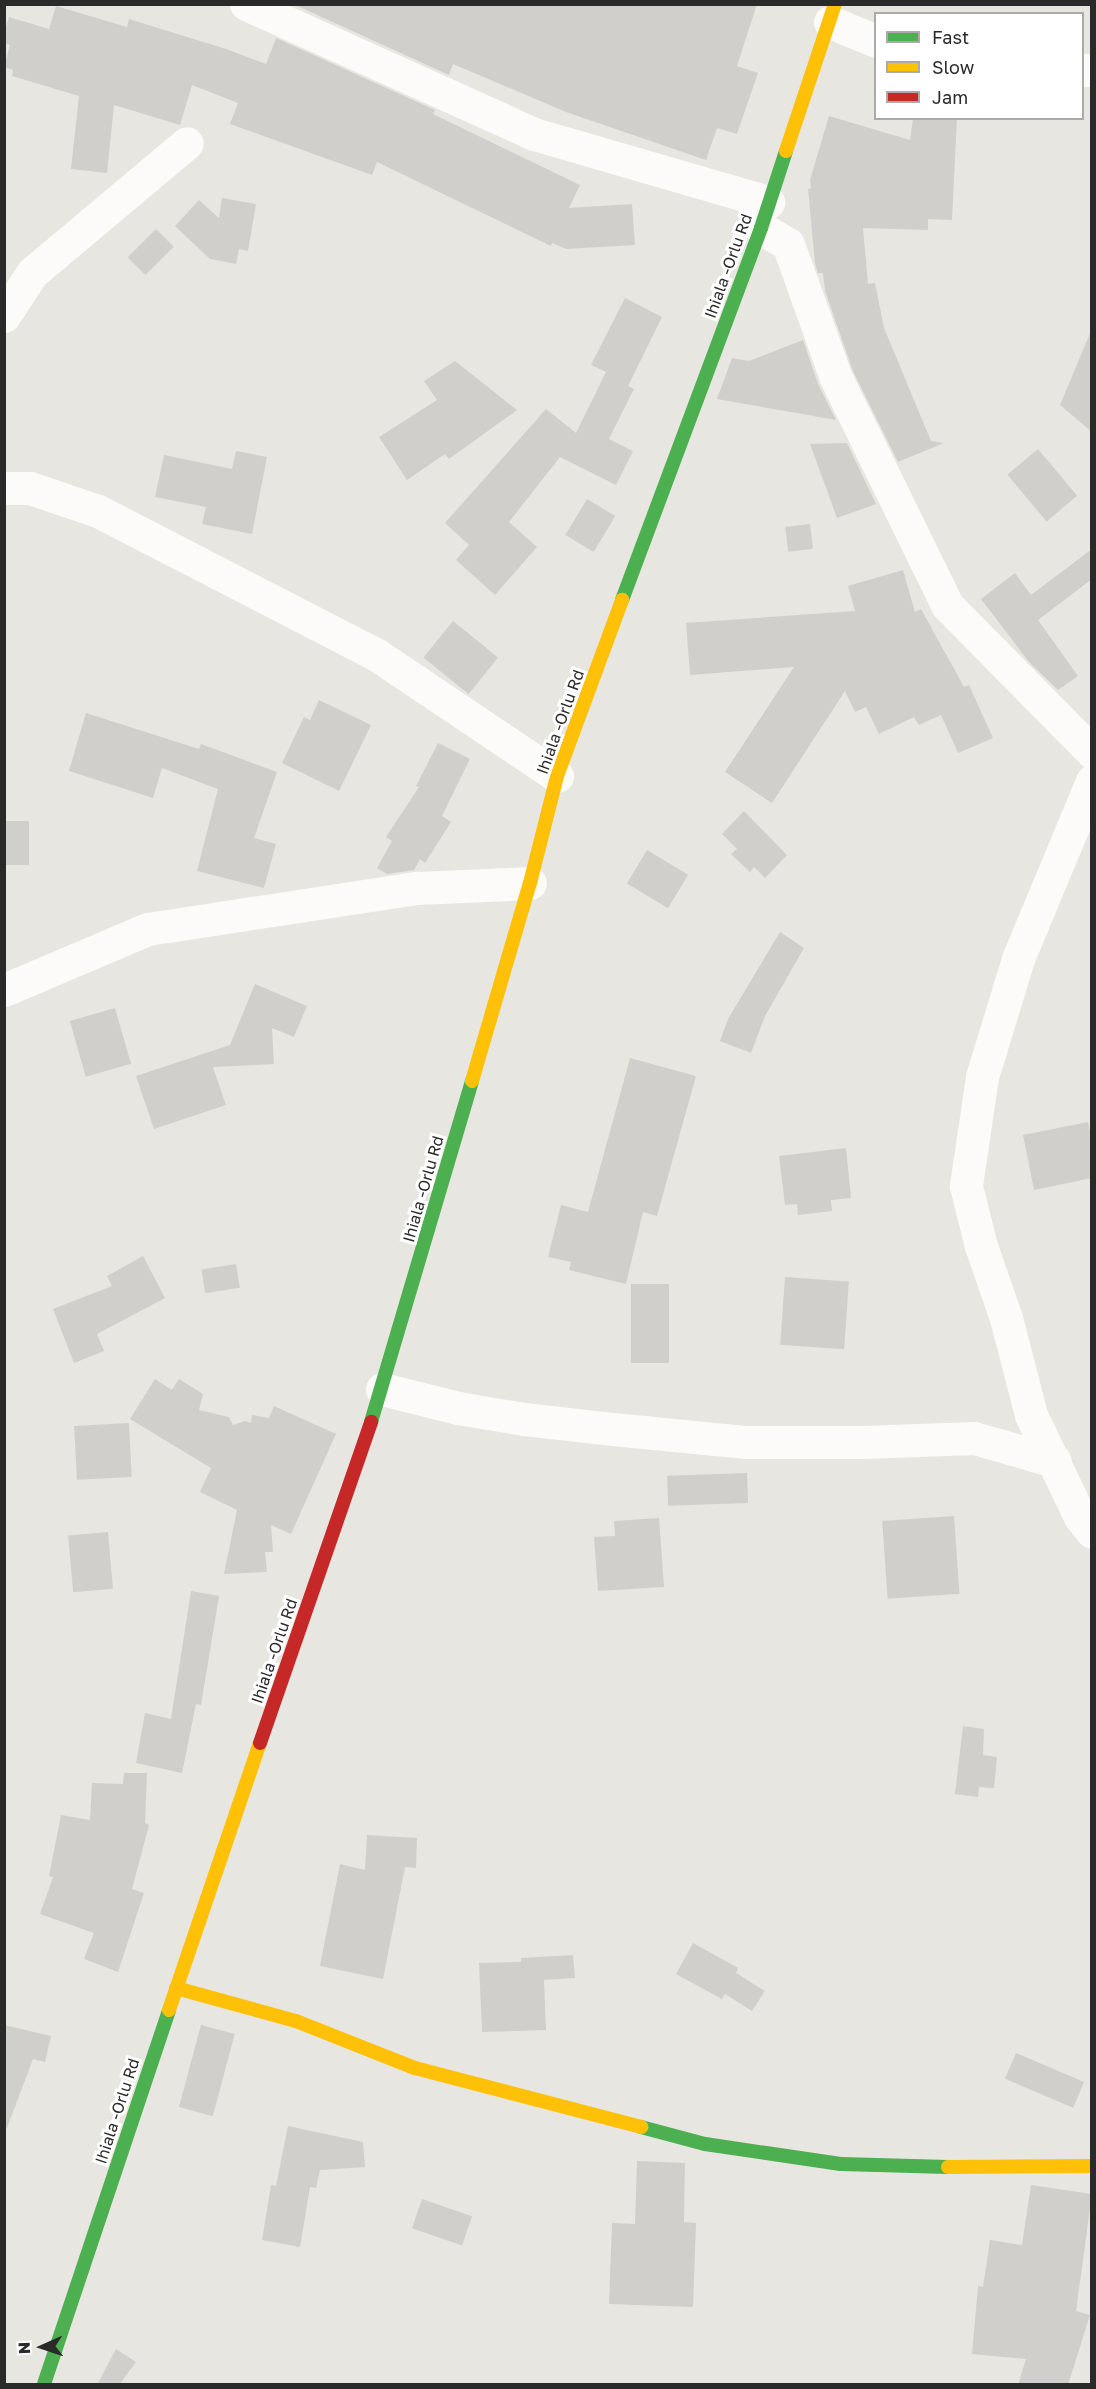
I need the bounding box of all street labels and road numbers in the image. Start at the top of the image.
street label: Ihiala -Orlu Rd [700,211,756,321]
street label: Ihiala -Orlu Rd [532,667,588,777]
street label: Ihiala -Orlu Rd [399,1134,447,1244]
street label: Ihiala -Orlu Rd [247,1596,301,1706]
street label: Ihiala -Orlu Rd [91,2056,143,2166]

